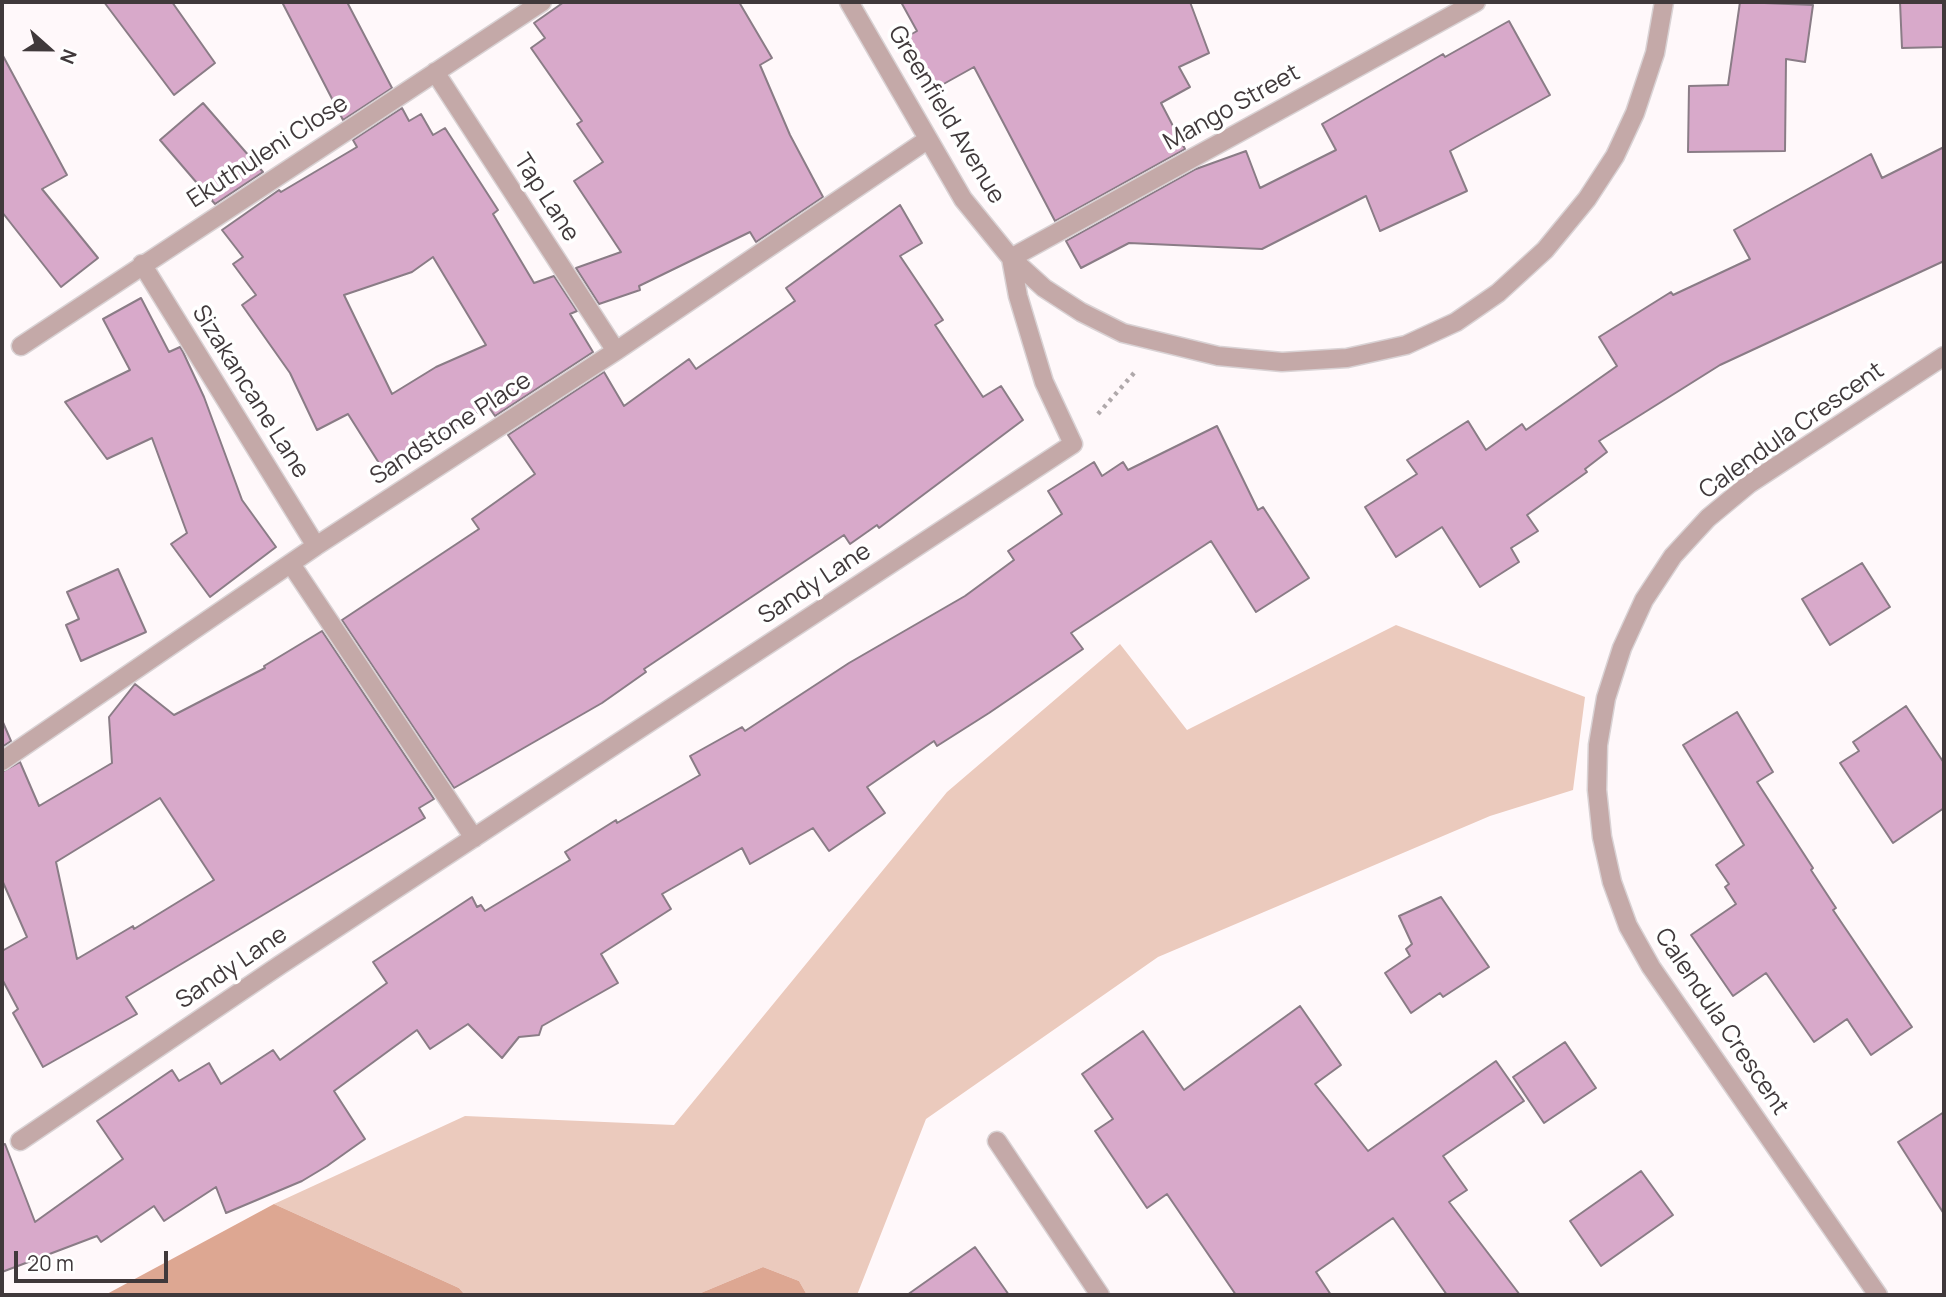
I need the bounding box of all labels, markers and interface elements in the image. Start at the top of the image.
north arrow [14,14,84,84]
street label: Greenfield Avenue [881,21,1011,209]
text: N [54,45,83,68]
street label: Mango Street [1159,59,1305,157]
street label: Ekuthuleni Close [182,89,354,215]
street label: Tap Lane [507,149,585,247]
street label: Sizakancane Lane [185,300,315,484]
street label: Calendula Crescent [1694,356,1890,506]
street label: Sandstone Place [365,366,537,492]
street label: Sandy Lane [754,537,876,631]
street label: Sandy Lane [171,920,293,1016]
street label: Calendula Crescent [1648,923,1794,1121]
scale bar [18,1238,172,1282]
text: 20 m [27,1249,74,1277]

